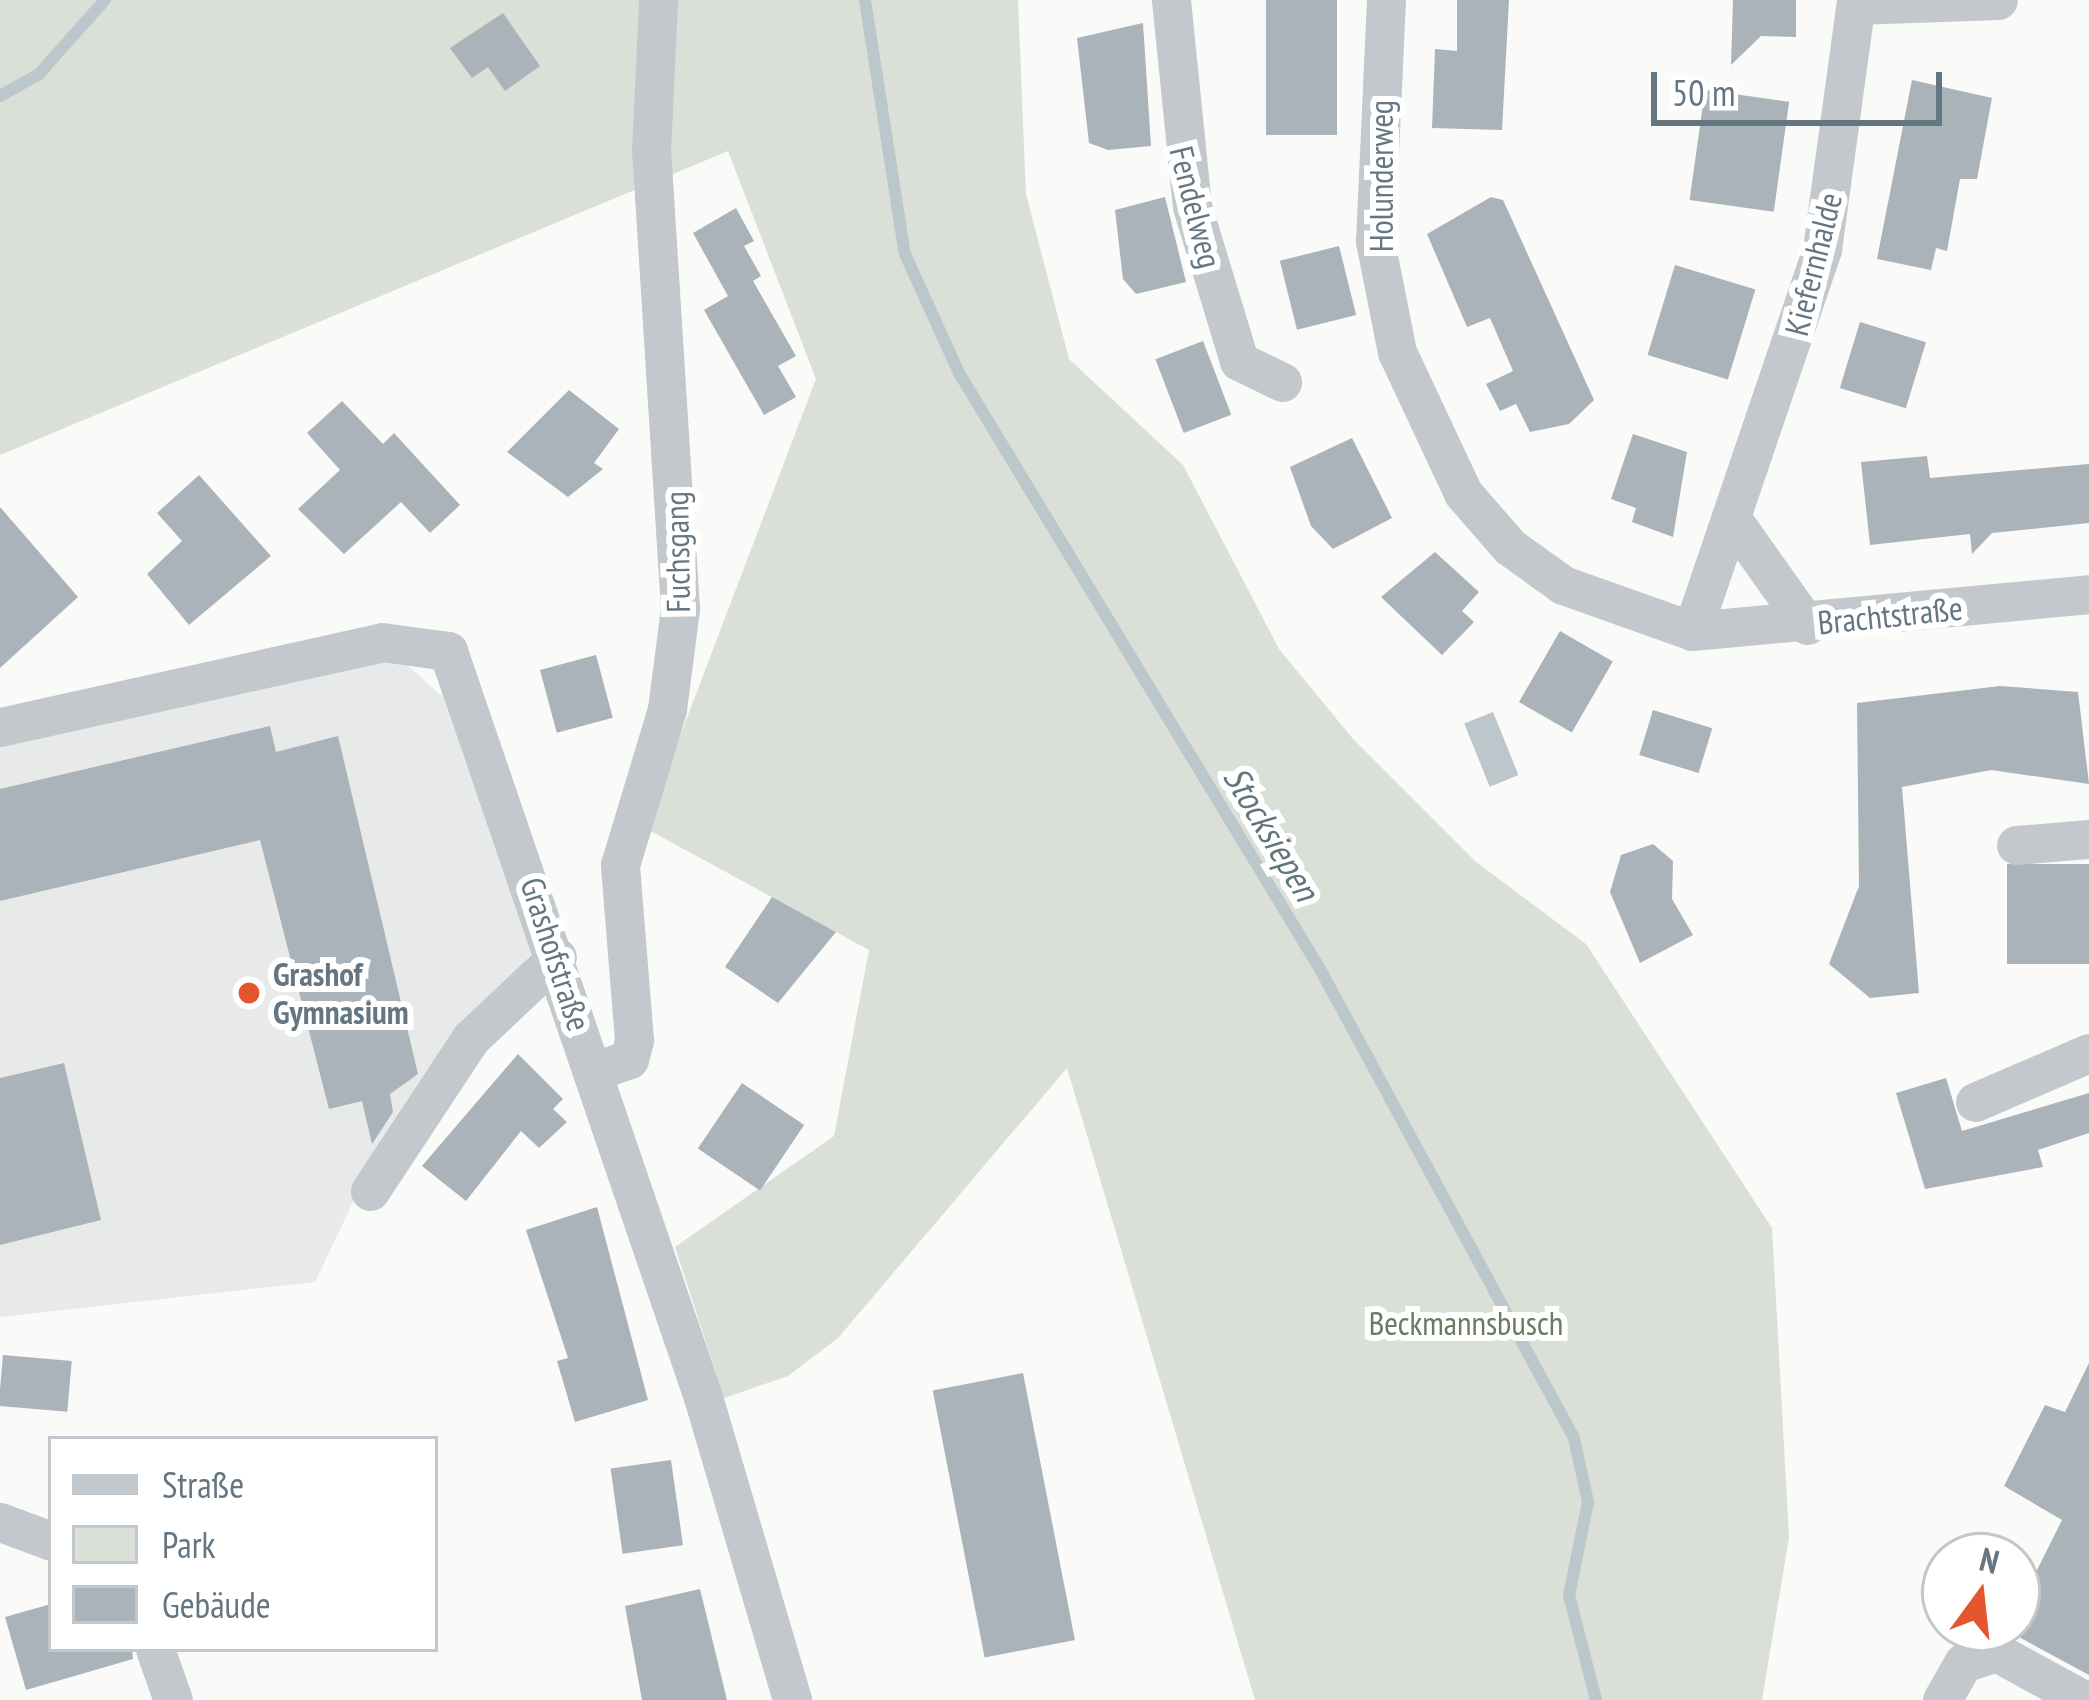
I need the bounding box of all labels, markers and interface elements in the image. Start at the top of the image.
scale bar [1657,48,1948,122]
text: 50 m [1672,69,1735,116]
street label: Holunderweg [1361,100,1401,252]
street label: Fendelweg [1162,142,1230,272]
street label: Kiefernhalde [1776,188,1850,340]
street label: Fuchsgang [656,491,698,613]
street label: Brachtstraße [1816,588,1964,642]
water label: Stocksiepen [1215,758,1329,908]
street label: Grashofstraße [513,872,599,1036]
place label: Grashof Gymnasium [273,954,409,1032]
marker: Grashof Gymnasium [236,980,262,1006]
park label: Beckmannsbusch [1369,1303,1563,1343]
legend [48,1436,438,1652]
text: Straße [162,1461,244,1508]
text: Park [162,1521,216,1568]
north arrow [1921,1532,2041,1652]
text: N [1975,1537,2004,1583]
text: Gebäude [162,1581,271,1628]

